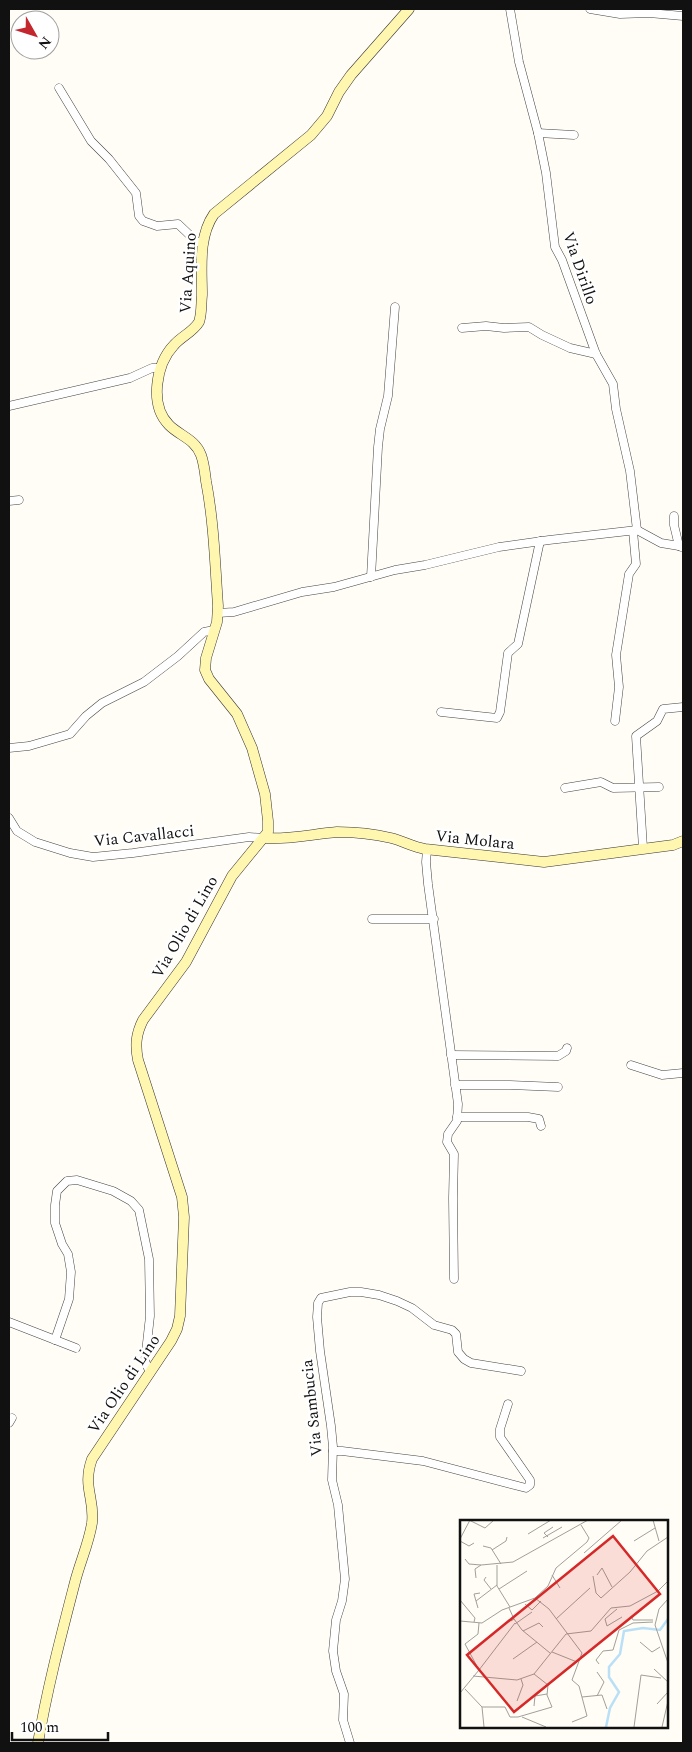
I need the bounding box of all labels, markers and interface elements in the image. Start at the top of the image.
north arrow [10,10,60,60]
text: N [33,32,56,54]
street label: Via Dirillo [556,228,604,308]
street label: Via Aquino [173,232,203,314]
street label: Via Cavallacci [92,819,196,853]
street label: Via Molara [434,824,516,856]
street label: Via Olio di Lino [146,871,224,983]
street label: Via Olio di Lino [82,1330,166,1438]
street label: Via Sambucia [295,1358,329,1458]
inset map [460,1520,667,1727]
scale bar [12,1710,109,1742]
text: 100 m [20,1716,59,1739]

